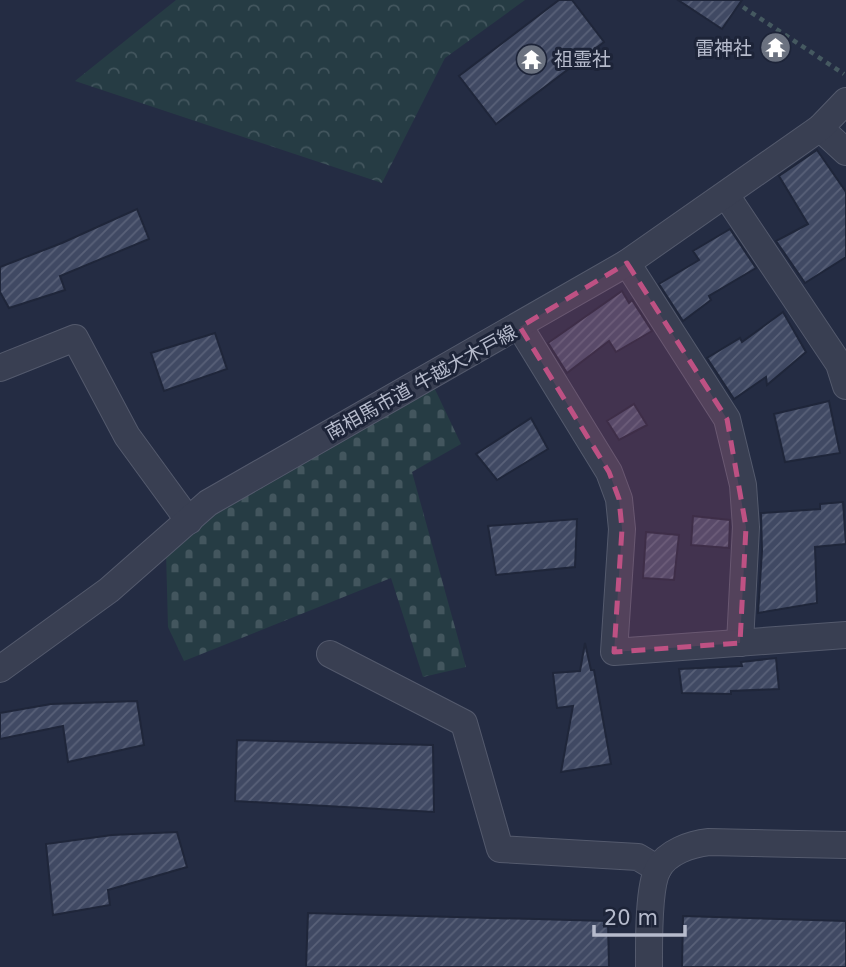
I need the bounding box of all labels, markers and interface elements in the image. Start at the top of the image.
temple icon: 雷神社 [758,31,792,65]
place label: 雷神社 [695,37,752,59]
temple icon: 祖霊社 [514,42,548,76]
place label: 祖霊社 [554,48,611,70]
street label: 南相馬市道 牛越大木戸線 [322,320,520,444]
scale bar [594,894,685,938]
text: 20 m [604,906,658,930]

